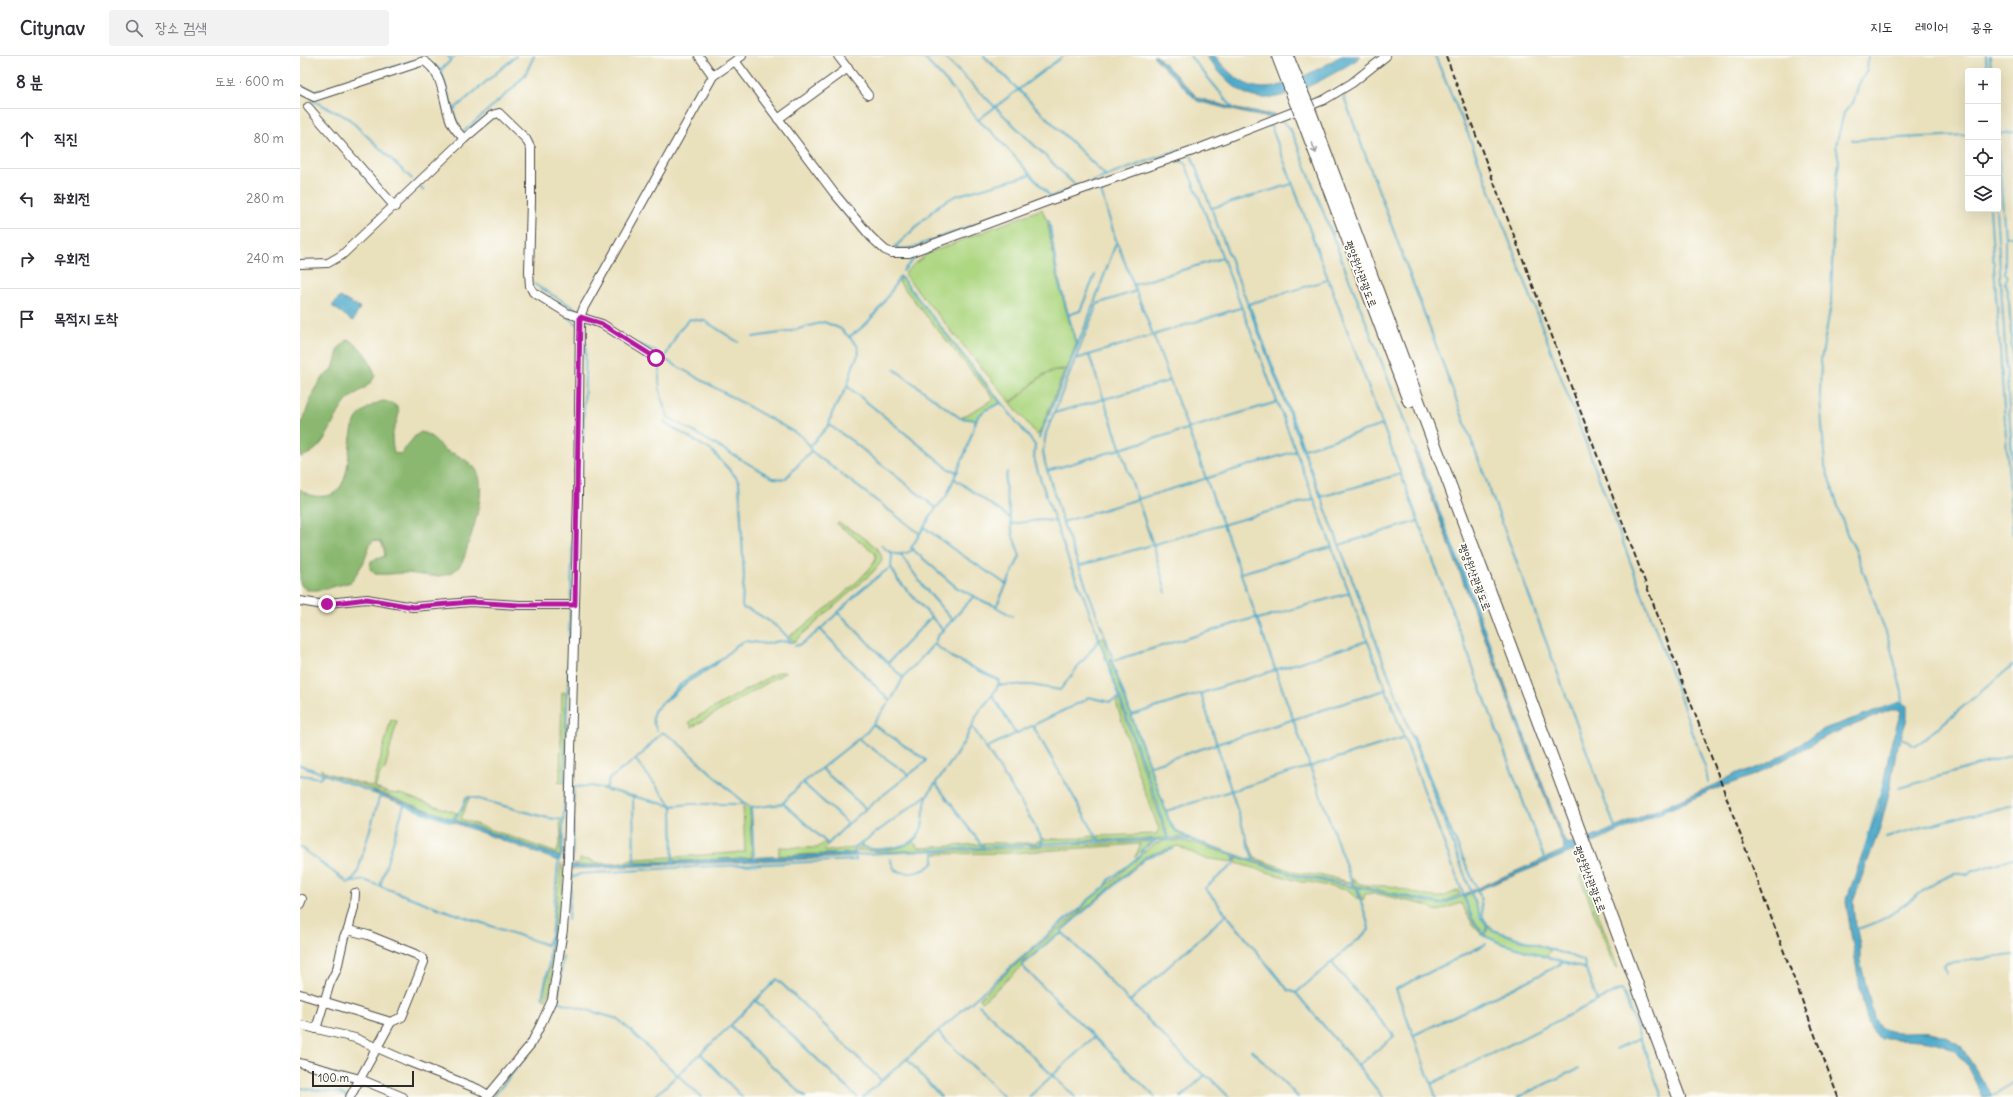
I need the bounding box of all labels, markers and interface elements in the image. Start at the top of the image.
search box [109,10,389,46]
text: Citynav [20,16,85,40]
icon: search [123,17,145,39]
text: 장소 검색 [155,18,207,37]
text: 지도 [1870,18,1893,36]
text: 레이어 [1915,18,1948,36]
text: 공유 [1970,18,1993,36]
map controls [1965,68,2001,212]
button: + [1965,68,2001,104]
text: 8 분 [16,71,44,93]
text: 도보 · 600 m [215,73,284,90]
button: − [1965,104,2001,140]
icon: ahead [16,128,38,150]
text: 직진 [54,129,78,148]
text: 80 m [253,130,284,147]
button: locate [1965,140,2001,176]
one-way arrow [1310,142,1318,154]
button: layers [1965,176,2001,212]
icon: left [16,188,38,210]
text: 좌회전 [54,189,90,208]
text: 280 m [246,190,284,207]
street label: 평양원산관광도로 [1342,238,1380,310]
icon: right [16,248,38,270]
text: 우회전 [54,249,90,268]
text: 240 m [247,250,284,267]
icon: arrive [16,308,38,330]
text: 목적지 도착 [54,309,118,328]
route start [647,349,665,367]
street label: 평양원산관광도로 [1456,541,1494,613]
route end [318,595,336,613]
street label: 평양원산관광도로 [1571,843,1609,915]
scale bar [312,1069,414,1088]
text: 100 m [318,1071,349,1085]

